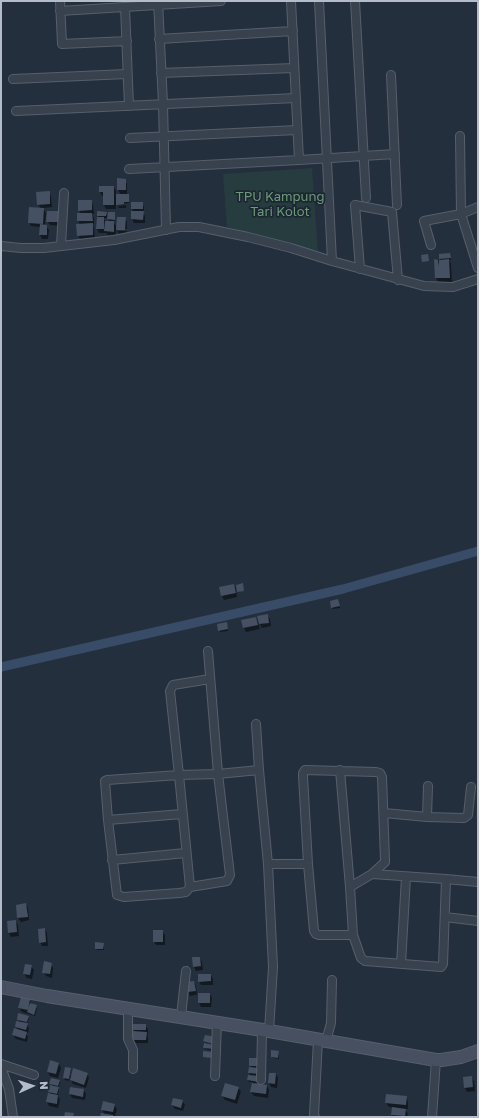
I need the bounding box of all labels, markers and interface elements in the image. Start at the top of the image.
park label: TPU Kampung Tari Kolot [236,189,324,220]
north arrow [12,1066,52,1106]
text: N [38,1081,51,1090]

